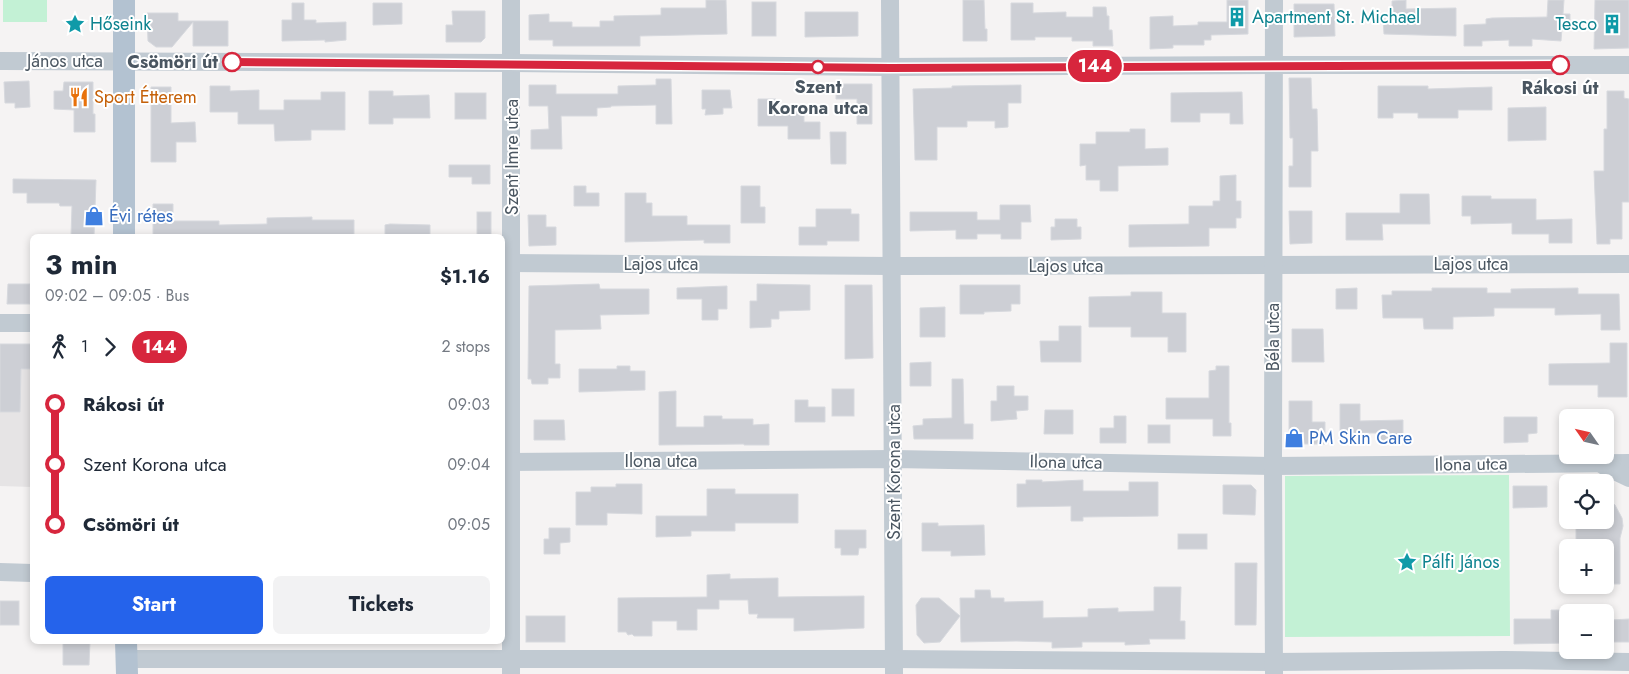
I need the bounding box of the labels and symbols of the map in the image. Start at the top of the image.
place label: Apartment St. Michael [1252,4,1420,30]
building icon: Apartment St. Michael [1226,6,1248,28]
place label: Hőseink [90,11,151,37]
place label: Tesco [1555,11,1597,37]
place icon: Hőseink [64,13,86,35]
building icon: Tesco [1601,13,1623,35]
street label: János utca [25,48,103,74]
place label: Csömöri út [127,49,218,75]
line badge: 144 [1066,50,1124,82]
marker: Csömöri út [222,52,242,72]
marker: Rákosi út [1550,55,1570,75]
marker: Szent Korona utca [811,60,825,74]
place label: Szent Korona utca [768,74,868,121]
place label: Rákosi út [1522,75,1599,101]
place label: Sport Étterem [94,84,197,110]
restaurant icon: Sport Étterem [68,86,90,108]
street label: Szent Imre utca [499,99,525,215]
place label: Évi rétes [109,203,173,229]
shop icon: Évi rétes [83,205,105,227]
street label: Lajos utca [624,251,698,277]
street label: Lajos utca [1434,251,1508,277]
street label: Lajos utca [1029,253,1103,279]
street label: Béla utca [1260,303,1286,371]
street label: Szent Korona utca [881,404,907,540]
north arrow [1559,409,1614,464]
place label: PM Skin Care [1309,425,1412,451]
shop icon: PM Skin Care [1283,427,1305,449]
street label: Ilona utca [625,448,697,474]
street label: Ilona utca [1029,448,1103,476]
street label: Ilona utca [1434,450,1508,478]
place label: Pálfi János [1422,549,1500,575]
place icon: Pálfi János [1396,551,1418,573]

